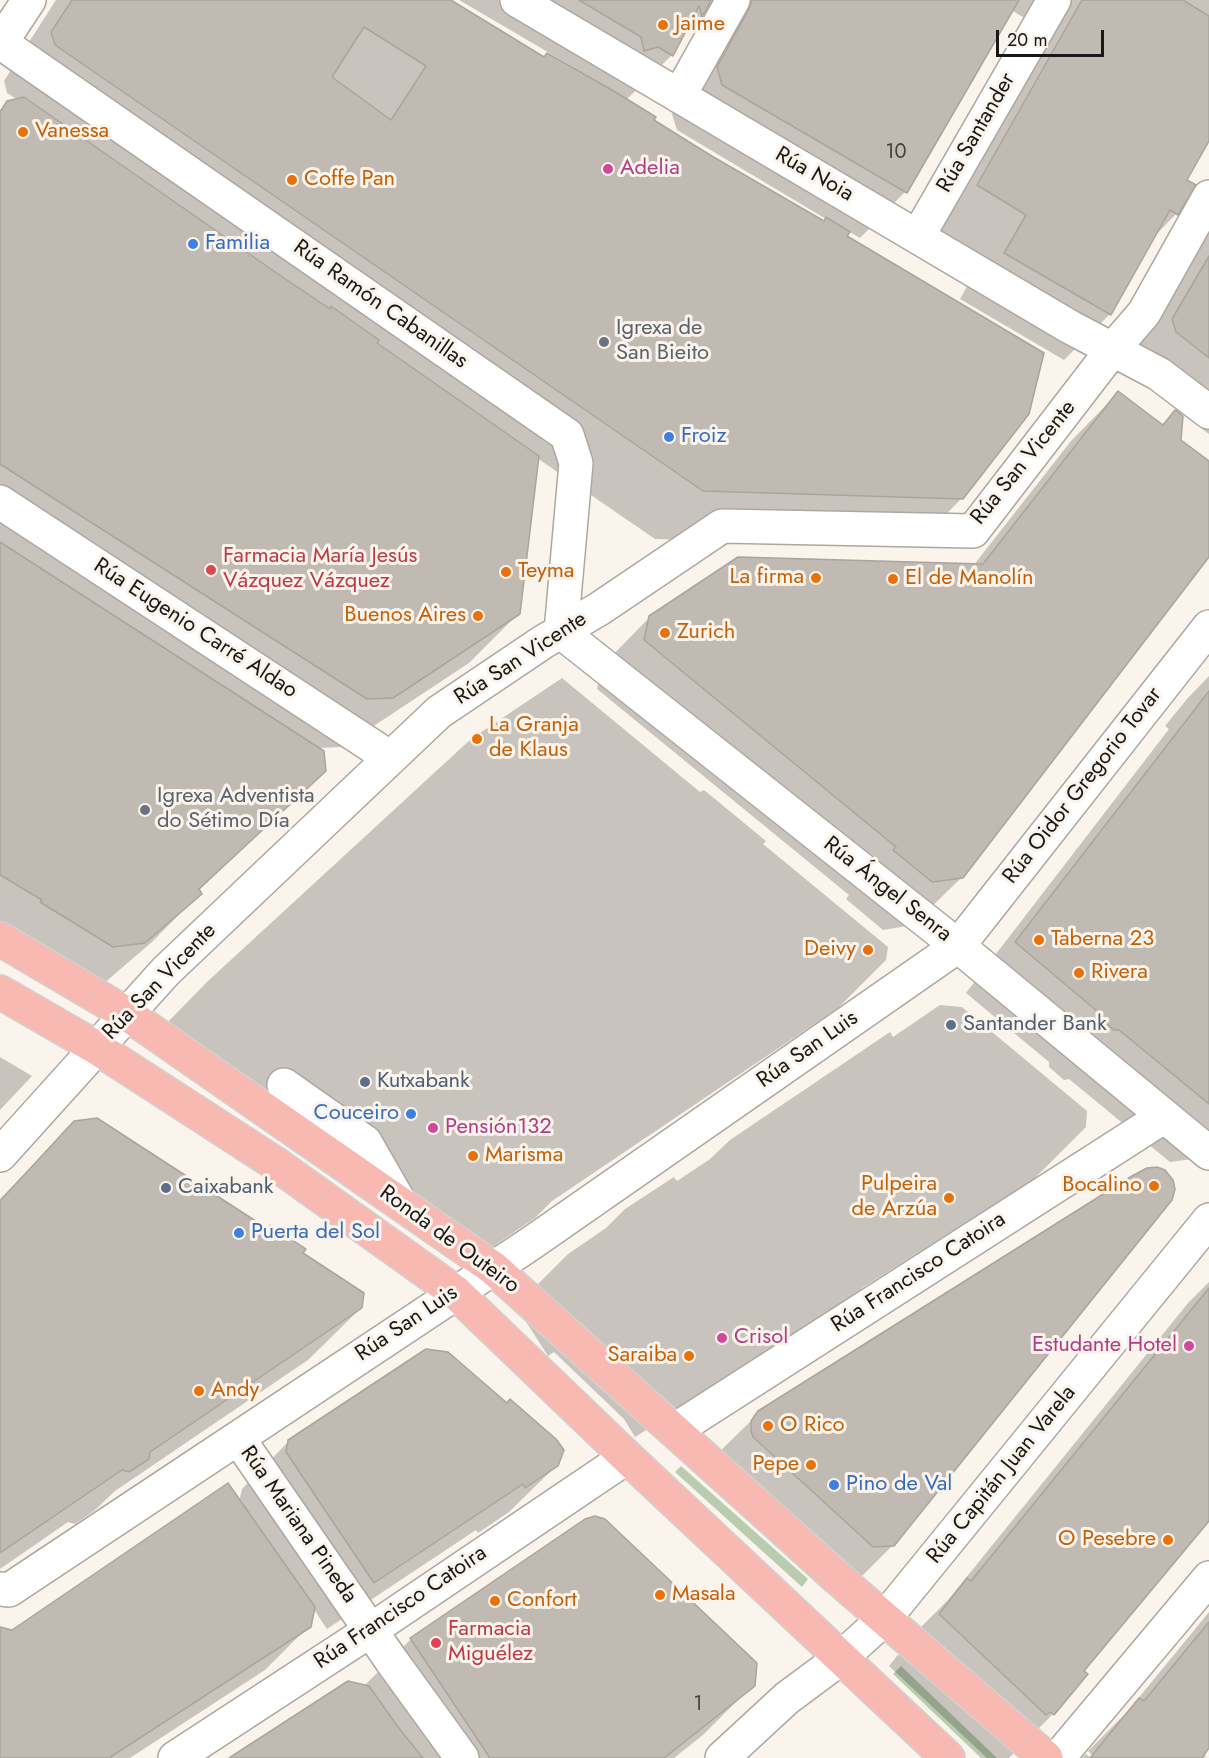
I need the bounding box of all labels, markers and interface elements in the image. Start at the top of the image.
place label: Jaime [675,12,725,38]
marker: Jaime [656,18,670,32]
scale bar [999,18,1107,56]
text: 20 m [1007,27,1047,53]
street label: Rúa Santander [932,68,1022,198]
place label: Vanessa [35,119,109,145]
marker: Vanessa [16,125,30,139]
house number: 10 [886,141,906,165]
street label: Rúa Noia [770,142,858,208]
place label: Adelia [620,156,680,182]
marker: Adelia [601,162,615,176]
place label: Coffe Pan [304,167,395,193]
marker: Coffe Pan [285,173,299,187]
place label: Familia [205,231,270,257]
street label: Rúa Ramón Cabanillas [288,235,472,375]
marker: Familia [186,237,200,251]
place label: Igrexa de San Bieito [616,316,709,368]
marker: Igrexa de San Bieito [597,335,611,349]
street label: Rúa San Vicente [966,396,1082,530]
place label: Froiz [681,424,727,450]
marker: Froiz [662,430,676,444]
place label: Farmacia María Jesús Vázquez Vázquez [223,544,417,596]
street label: Rúa Eugenio Carré Aldao [88,553,302,705]
place label: Teyma [518,559,574,585]
marker: Farmacia María Jesús Vázquez Vázquez [204,563,218,577]
marker: Teyma [499,565,513,579]
place label: La firma [730,565,804,591]
place label: El de Manolín [905,566,1034,592]
marker: La firma [809,571,823,585]
marker: El de Manolín [886,572,900,586]
place label: Buenos Aires [344,603,466,629]
street label: Rúa San Vicente [450,607,592,711]
marker: Buenos Aires [471,609,485,623]
place label: Zurich [677,620,735,646]
marker: Zurich [658,626,672,640]
street label: Rúa Oidor Gregorio Tovar [998,682,1168,890]
place label: La Granja de Klaus [489,713,579,764]
marker: La Granja de Klaus [470,732,484,746]
place label: Igrexa Adventista do Sétimo Día [157,784,315,836]
marker: Igrexa Adventista do Sétimo Día [138,803,152,817]
street label: Rúa Ángel Senra [818,832,956,948]
street label: Rúa San Vicente [98,918,222,1046]
place label: Taberna 23 [1051,927,1154,953]
marker: Taberna 23 [1032,933,1046,947]
place label: Deivy [804,937,856,963]
marker: Deivy [861,943,875,957]
place label: Rivera [1091,960,1148,986]
marker: Rivera [1072,966,1086,980]
street label: Rúa San Luis [752,1006,864,1094]
place label: Santander Bank [963,1012,1107,1038]
marker: Santander Bank [944,1018,958,1032]
place label: Kutxabank [377,1069,470,1095]
marker: Kutxabank [358,1075,372,1089]
place label: Couceiro [314,1101,399,1127]
marker: Couceiro [404,1107,418,1121]
place label: Pensión132 [445,1115,552,1141]
marker: Pensión132 [426,1121,440,1135]
place label: Marisma [485,1143,563,1169]
marker: Marisma [466,1149,480,1163]
place label: Pulpeira de Arzúa [852,1172,937,1224]
place label: Bocalino [1062,1173,1142,1199]
place label: Caixabank [178,1175,274,1201]
marker: Bocalino [1147,1179,1161,1193]
street label: Ronda de Outeiro [374,1180,524,1300]
marker: Caixabank [159,1181,173,1195]
marker: Pulpeira de Arzúa [942,1191,956,1205]
street label: Rúa Francisco Catoira [827,1207,1011,1339]
place label: Puerta del Sol [251,1220,380,1246]
marker: Puerta del Sol [232,1226,246,1240]
street label: Rúa San Luis [351,1280,463,1368]
place label: Crisol [734,1325,788,1351]
marker: Crisol [715,1331,729,1345]
place label: Estudante Hotel [1032,1333,1177,1359]
marker: Estudante Hotel [1182,1339,1196,1353]
place label: Saraiba [607,1343,677,1369]
marker: Saraiba [682,1349,696,1363]
place label: Andy [211,1378,259,1404]
street label: Rúa Capitán Juan Varela [922,1381,1082,1569]
marker: Andy [192,1384,206,1398]
place label: O Rico [780,1413,845,1439]
marker: O Rico [761,1419,775,1433]
street label: Rúa Mariana Pineda [234,1441,362,1609]
place label: Pepe [752,1452,799,1478]
marker: Pepe [804,1458,818,1472]
place label: Pino de Val [846,1472,952,1498]
marker: Pino de Val [827,1478,841,1492]
place label: O Pesebre [1058,1527,1156,1553]
marker: O Pesebre [1161,1533,1175,1547]
street label: Rúa Francisco Catoira [310,1540,492,1676]
place label: Masala [672,1582,735,1608]
place label: Confort [507,1588,577,1614]
marker: Masala [653,1588,667,1602]
marker: Confort [488,1594,502,1608]
place label: Farmacia Miguélez [448,1617,533,1669]
marker: Farmacia Miguélez [429,1636,443,1650]
house number: 1 [694,1693,702,1717]

